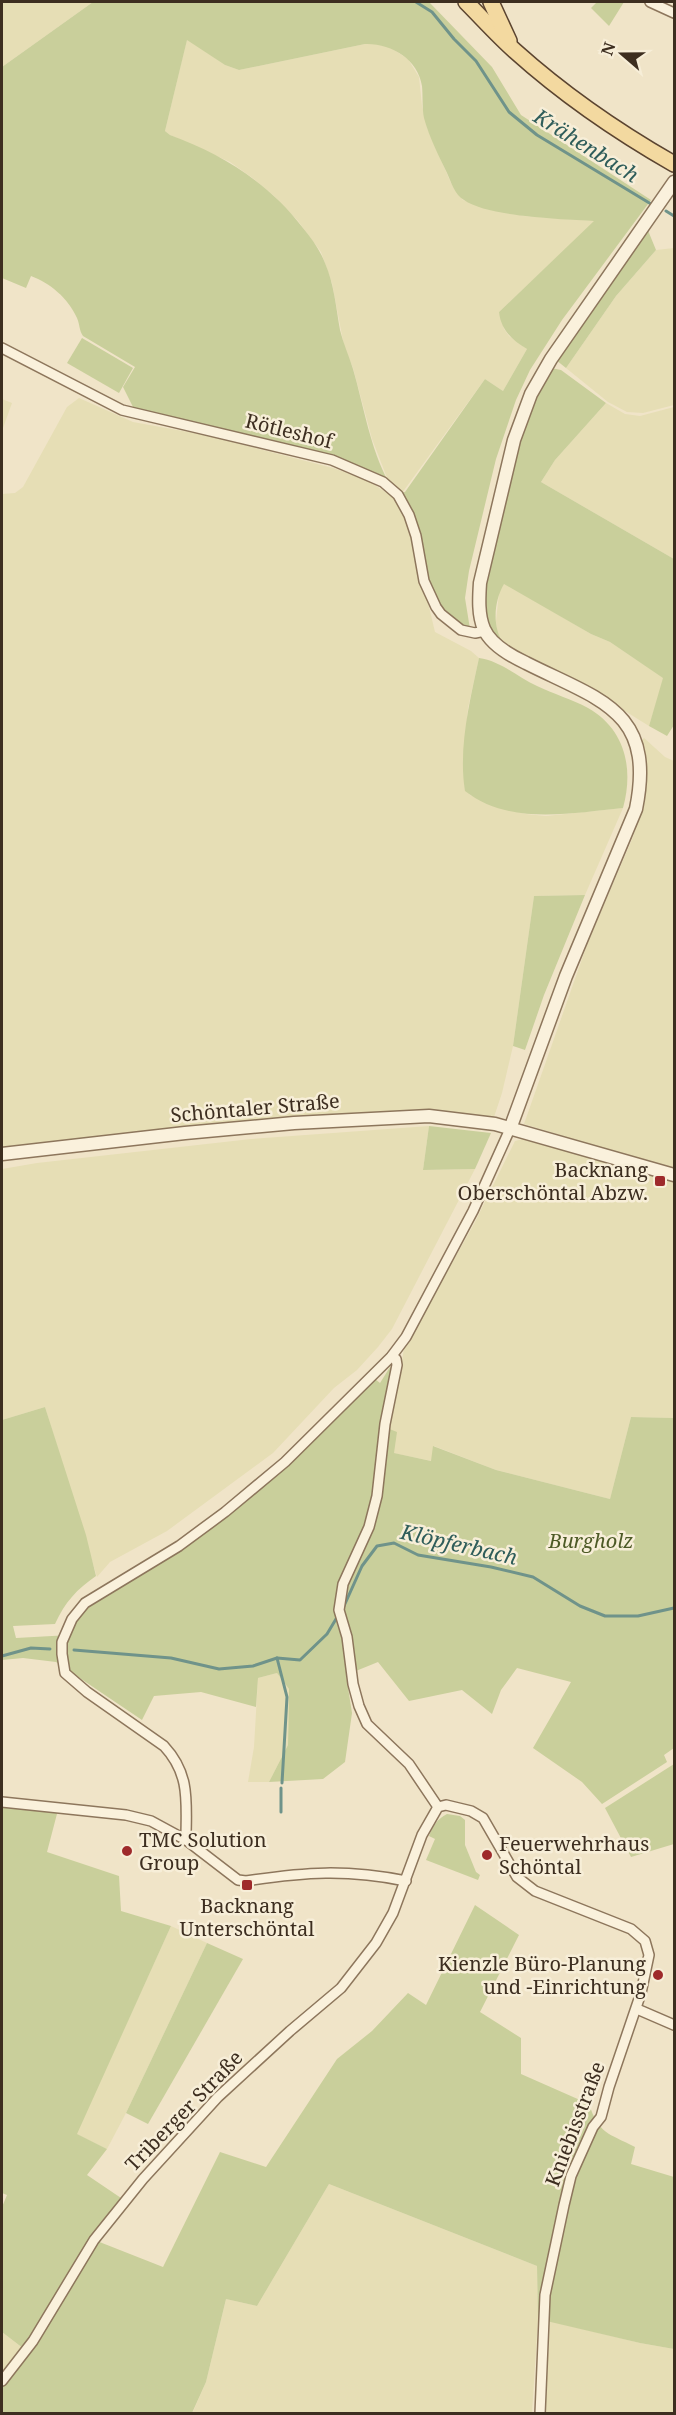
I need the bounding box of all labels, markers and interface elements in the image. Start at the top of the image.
north arrow [592,24,652,84]
text: N [595,39,621,59]
water label: Krähenbach [528,101,645,189]
street label: Rötleshof [243,407,337,455]
street label: Schöntaler Straße [169,1087,341,1128]
place label: Backnang Oberschöntal Abzw. [458,1156,648,1206]
marker: Backnang Oberschöntal Abzw. [653,1174,667,1188]
water label: Klöpferbach [397,1517,521,1571]
park label: Burgholz [548,1527,633,1554]
place label: TMC Solution Group [139,1826,267,1876]
place label: Feuerwehrhaus Schöntal [499,1830,649,1880]
marker: TMC Solution Group [120,1844,134,1858]
marker: Feuerwehrhaus Schöntal [480,1848,494,1862]
marker: Backnang Unterschöntal [240,1878,254,1892]
place label: Backnang Unterschöntal [180,1892,314,1942]
place label: Kienzle Büro-Planung und -Einrichtung [438,1950,646,2000]
marker: Kienzle Büro-Planung und -Einrichtung [651,1968,665,1982]
street label: Triberger Straße [119,2044,248,2177]
street label: Kniebisstraße [538,2058,611,2190]

